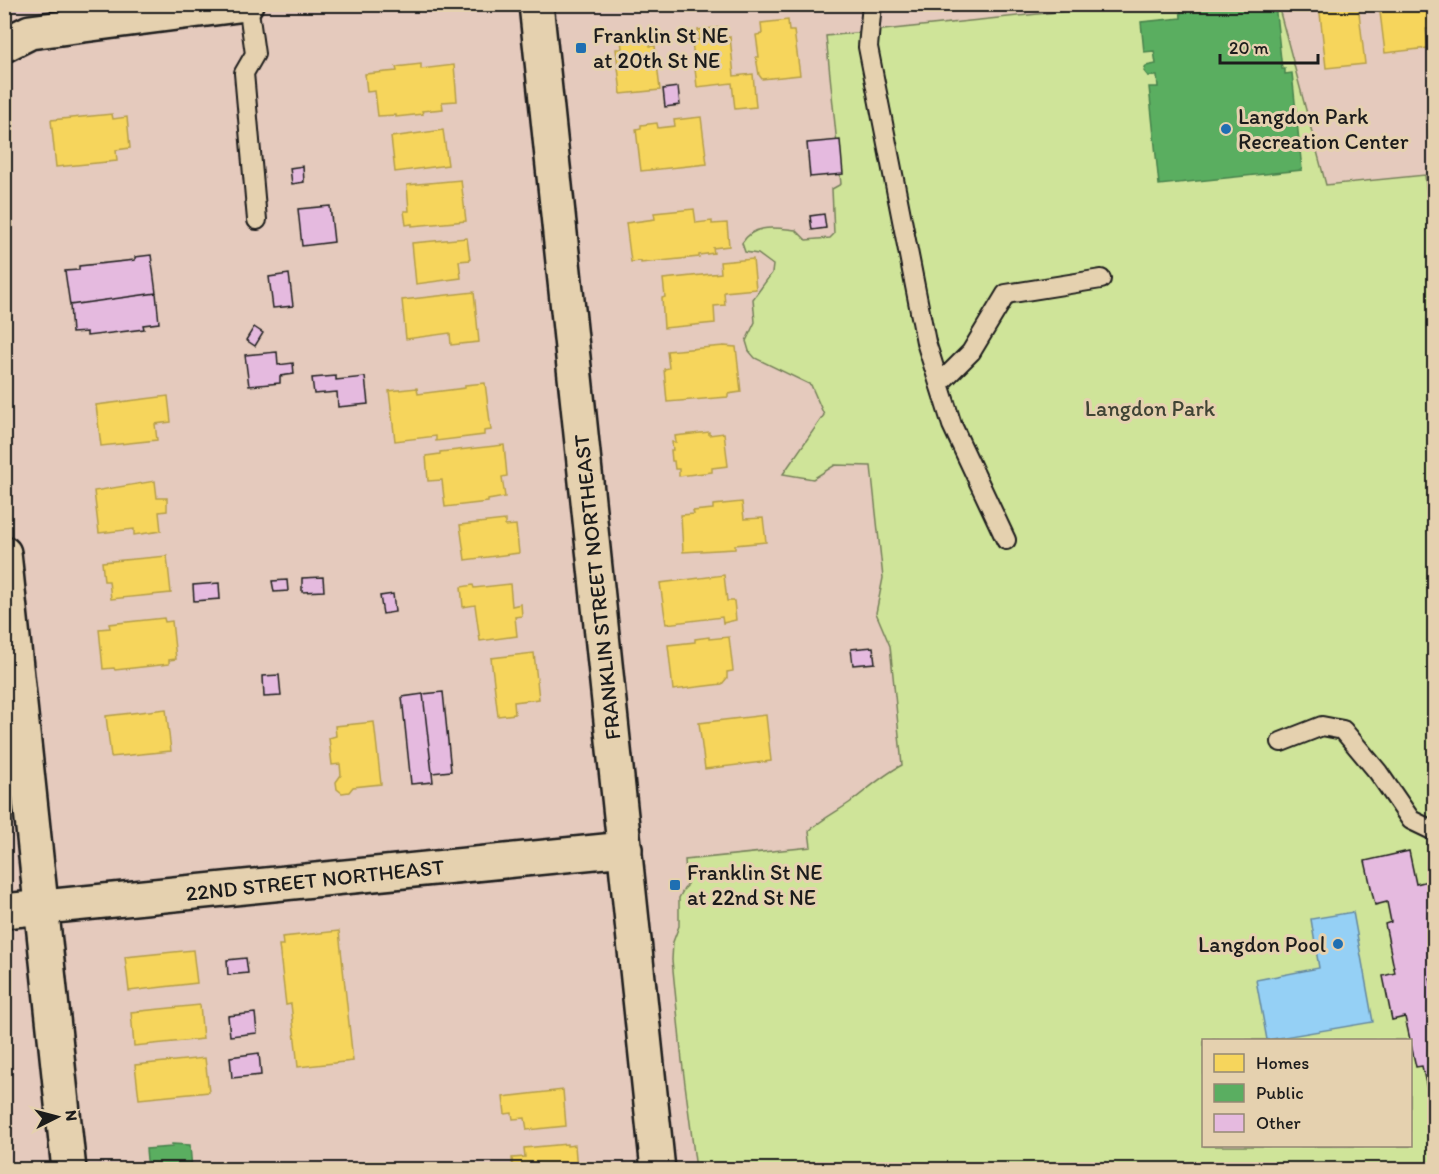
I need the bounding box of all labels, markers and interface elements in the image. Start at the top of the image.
place label: Franklin St NE at 20th St NE [593,22,729,74]
scale bar [1220,27,1318,65]
text: 20 m [1229,37,1269,59]
marker: Franklin St NE at 20th St NE [574,41,588,55]
place label: Langdon Park Recreation Center [1238,103,1409,155]
marker: Langdon Park Recreation Center [1219,122,1233,136]
park label: Langdon Park [1085,395,1216,422]
street label: FRANKLIN STREET NORTHEAST [567,432,626,741]
street label: 22ND STREET NORTHEAST [184,853,446,907]
place label: Franklin St NE at 22nd St NE [687,859,823,911]
marker: Franklin St NE at 22nd St NE [668,878,682,892]
place label: Langdon Pool [1198,931,1326,958]
marker: Langdon Pool [1331,937,1345,951]
legend [1202,1039,1412,1147]
text: Homes [1256,1052,1309,1074]
text: Public [1256,1082,1304,1104]
north arrow [27,1087,87,1147]
text: N [61,1109,81,1122]
text: Other [1256,1112,1302,1134]

